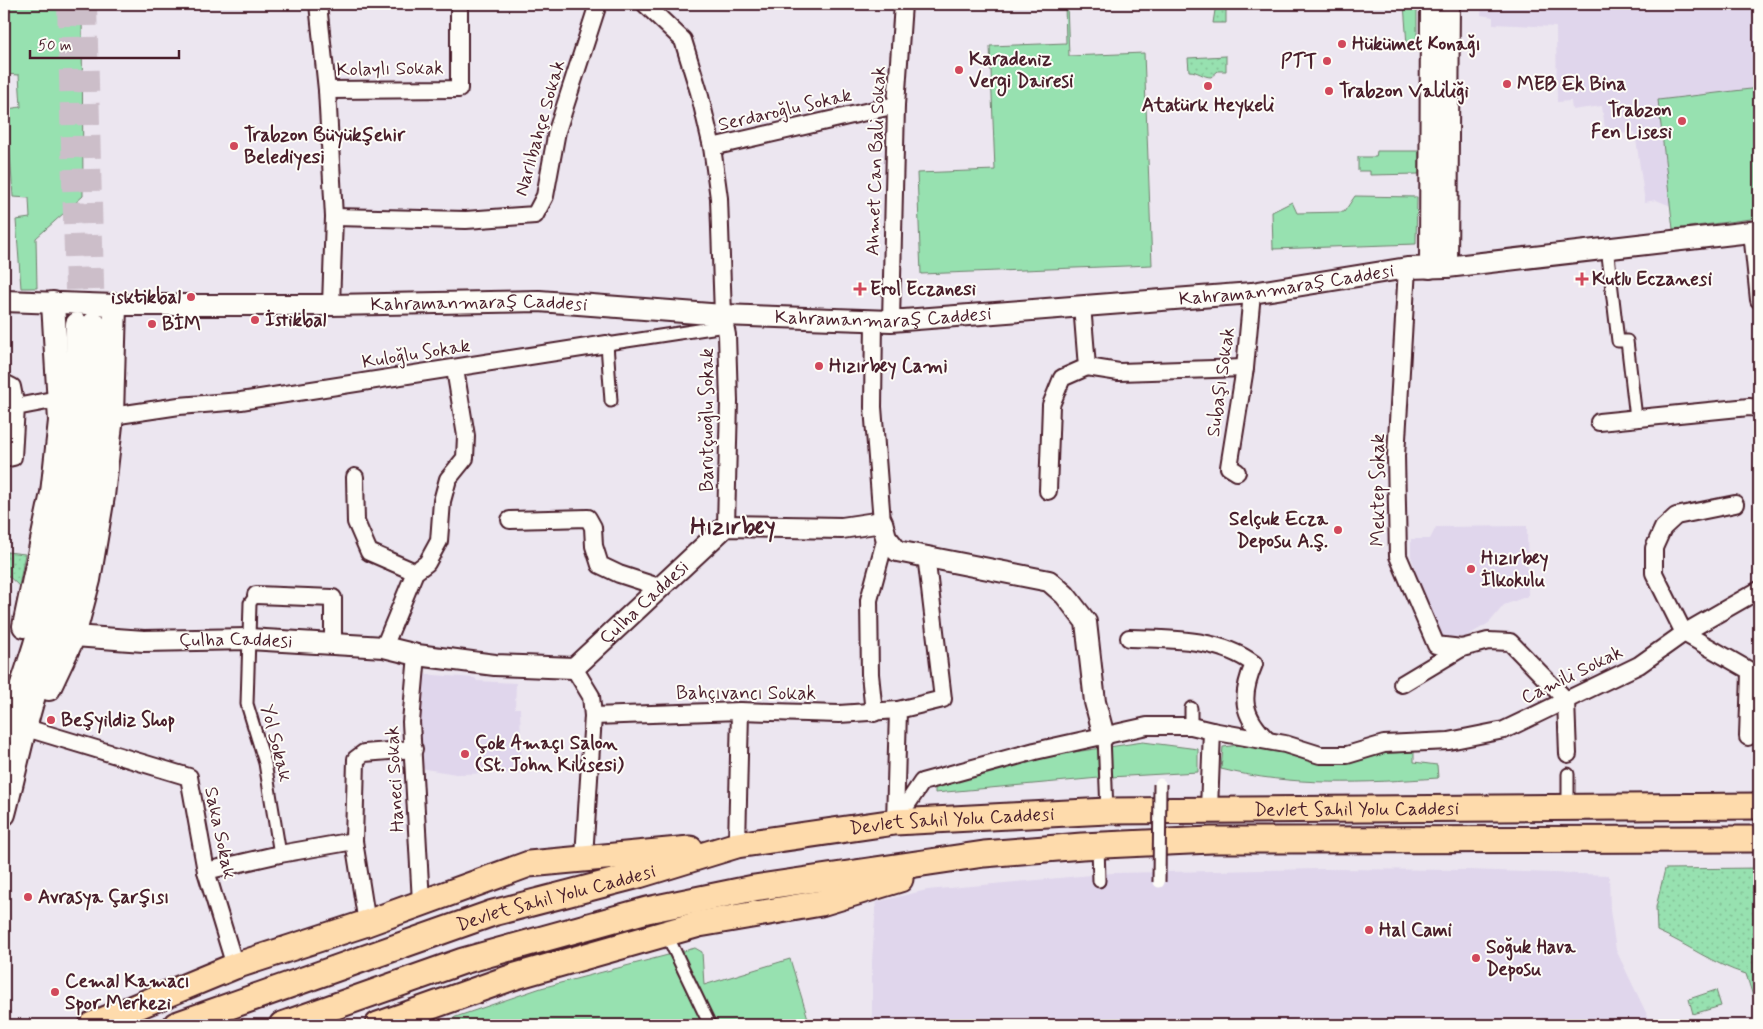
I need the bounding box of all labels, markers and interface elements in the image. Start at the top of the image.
scale bar [30,28,179,60]
place label: Hükümet Konağı [1352,32,1481,58]
text: 50 m [38,36,72,56]
marker: Hükümet Konağı [1336,38,1348,50]
place label: Karadeniz Vergi Dairesi [969,47,1073,97]
place label: PTT [1281,49,1317,74]
marker: PTT [1321,55,1333,67]
street label: Kolaylı Sokak [336,56,444,82]
street label: Narlıbahçe Sokak [509,57,571,199]
marker: Karadeniz Vergi Dairesi [953,64,965,76]
street label: Ahmet Can Bali Sokak [860,66,892,256]
place label: MEB Ek Bina [1517,72,1627,97]
marker: MEB Ek Bina [1501,78,1513,90]
place label: Trabzon Valiliği [1339,79,1469,105]
marker: Atatürk Heykeli [1202,80,1214,92]
street label: Serdaroğlu Sokak [716,82,855,138]
marker: Trabzon Valiliği [1323,85,1335,97]
place label: Atatürk Heykeli [1142,93,1274,119]
place label: Trabzon Fen Lisesi [1591,98,1672,145]
marker: Trabzon Fen Lisesi [1676,115,1688,127]
place label: Trabzon Büyükşehir Belediyesi [244,123,406,171]
marker: Trabzon Büyükşehir Belediyesi [228,140,240,152]
street label: Kahramanmaraş Caddesi [1178,258,1396,311]
place label: Kutlu Eczanesi [1592,267,1712,292]
marker: Kutlu Eczanesi [1576,273,1588,285]
place label: Erol Eczanesi [870,277,976,302]
marker: Erol Eczanesi [854,283,866,295]
place label: isktikbal [111,285,181,310]
street label: Kahramanmaraş Caddesi [370,288,588,317]
marker: isktikbal [185,291,197,303]
street label: Kahramanmaraş Caddesi [774,301,992,334]
place label: İstikbal [265,308,327,333]
place label: BİM [162,312,201,337]
marker: İstikbal [249,314,261,326]
marker: BİM [146,318,158,330]
street label: Subaşı Sokak [1201,326,1241,438]
street label: Kuloğlu Sokak [360,333,472,376]
street label: Barutçuoğlu Sokak [695,348,721,492]
place label: Hızırbey Cami [829,354,948,380]
marker: Hızırbey Cami [813,360,825,372]
street label: Mektep Sokak [1366,433,1391,546]
place label: Selçuk Ecza Deposu A.Ş. [1229,507,1329,554]
district label: Hızırbey [690,512,776,543]
marker: Selçuk Ecza Deposu A.Ş. [1332,524,1344,536]
place label: Hızırbey İlkokulu [1481,546,1549,593]
street label: Çulha Caddesi [594,555,694,650]
marker: Hızırbey İlkokulu [1465,563,1477,575]
street label: Çulha Caddesi [179,626,293,654]
street label: Camili Sokak [1517,640,1627,710]
street label: Bahçıvancı Sokak [676,681,816,706]
street label: Yol Sokak [254,702,298,785]
place label: Beşyildiz Shop [61,708,175,734]
marker: Beşyildiz Shop [45,714,57,726]
street label: Haneci Sokak [380,725,410,833]
place label: Çok Amaçı Salon (St. John Kilisesi) [475,731,624,778]
marker: Çok Amaçı Salon (St. John Kilisesi) [459,748,471,760]
street label: Saka Sokak [198,785,242,882]
street label: Devlet Sahil Yolu Caddesi [1254,796,1459,822]
street label: Devlet Sahil Yolu Caddesi [848,801,1055,841]
street label: Devlet Sahil Yolu Caddesi [453,858,659,937]
place label: Avrasya Çarşısı [38,885,169,911]
marker: Avrasya Çarşısı [22,891,34,903]
place label: Hal Cami [1379,918,1452,943]
marker: Hal Cami [1363,924,1375,936]
place label: Soğuk Hava Deposu [1486,935,1576,982]
marker: Soğuk Hava Deposu [1470,952,1482,964]
place label: Cemal Kamacı Spor Merkezi [65,969,190,1016]
marker: Cemal Kamacı Spor Merkezi [49,986,61,998]

